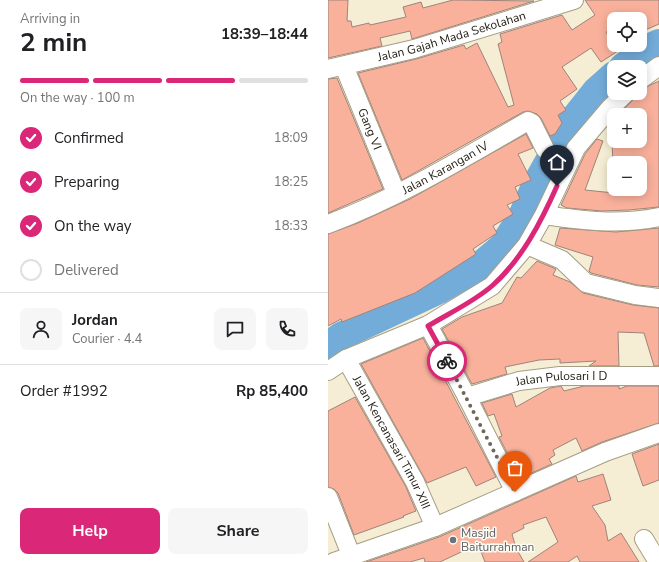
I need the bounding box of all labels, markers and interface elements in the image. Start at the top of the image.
street label: Jalan Gajah Mada Sekolahan [375,7,528,65]
text: Arriving in [20,10,80,28]
map controls [607,12,647,196]
button: locate [607,12,647,52]
text: 18:39–18:44 [221,24,308,44]
text: 2 min [20,25,87,60]
button: layers [607,60,647,100]
text: On the way · 100 m [20,89,135,107]
street label: Gang VI [354,106,385,152]
button: + [607,108,647,148]
icon: check [20,127,42,149]
text: Confirmed [54,128,124,148]
text: 18:09 [274,129,308,147]
street label: Jalan Karangan IV [398,137,492,198]
pin [540,145,574,186]
icon: home [546,151,568,173]
button: − [607,156,647,196]
icon: check [20,171,42,193]
text: Preparing [54,172,119,192]
text: 18:25 [274,173,308,191]
icon: check [20,215,42,237]
text: On the way [54,216,132,236]
text: 18:33 [274,217,308,235]
text: Delivered [54,260,119,280]
button: person [20,308,62,350]
button: chat [214,308,256,350]
button: phone [266,308,308,350]
text: Jordan [72,310,118,330]
text: Courier · 4.4 [72,330,142,348]
courier [427,341,467,381]
icon: bike [436,350,458,372]
street label: Jalan Pulosari I D [512,368,607,390]
street label: Jalan Kencanasari Timur XIII [348,372,434,512]
text: Order #1992 [20,381,108,401]
text: Rp 85,400 [236,381,308,401]
pin [498,451,532,492]
icon: bag [504,457,526,479]
button: Help [20,508,160,554]
button: Share [168,508,308,554]
place label: Masjid Baiturrahman [461,525,534,555]
marker: Masjid Baiturrahman [448,535,458,545]

